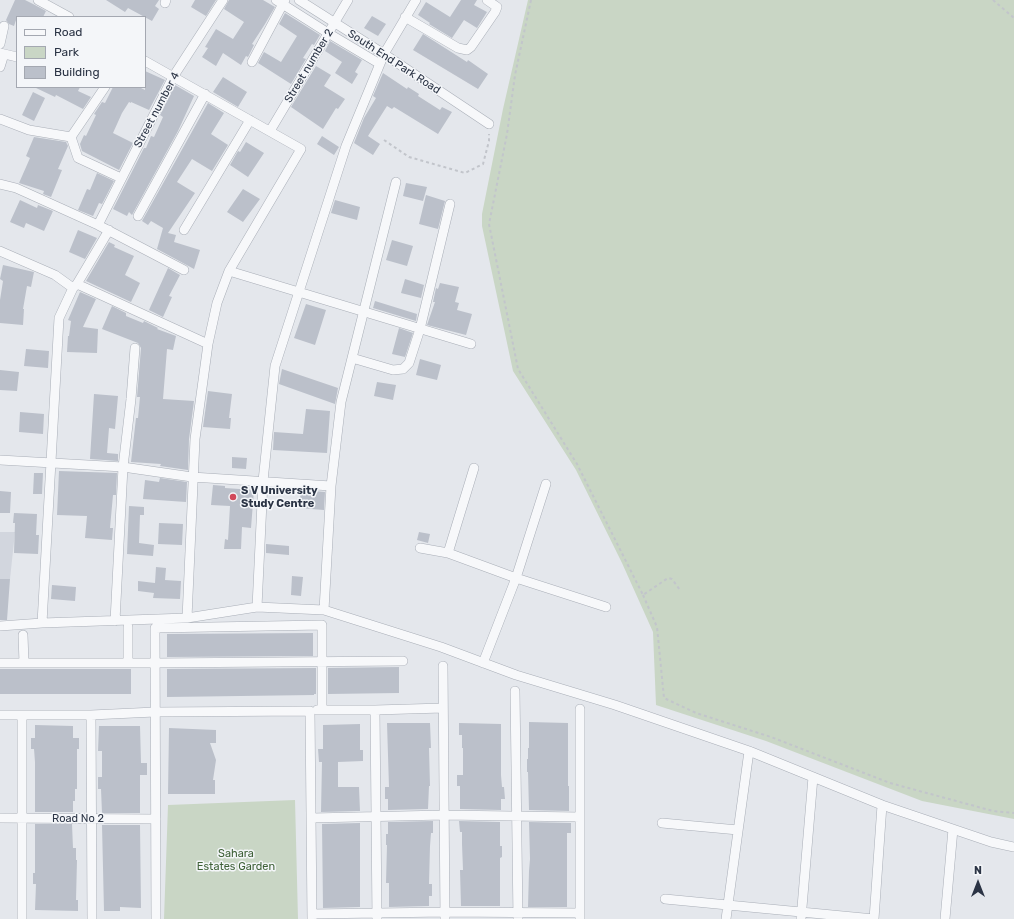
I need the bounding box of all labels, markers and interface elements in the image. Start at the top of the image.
legend [16,16,146,88]
text: Road [54,25,82,39]
street label: Street number 2 [282,27,336,105]
street label: South End Park Road [345,27,443,97]
text: Park [54,45,79,59]
text: Building [54,65,100,79]
street label: Street number 4 [131,70,183,150]
place label: S V University Study Centre [241,484,318,510]
marker: S V University Study Centre [228,492,238,502]
street label: Road No 2 [52,812,104,826]
park label: Sahara Estates Garden [197,847,275,873]
north arrow [958,863,998,903]
text: N [974,864,982,877]

